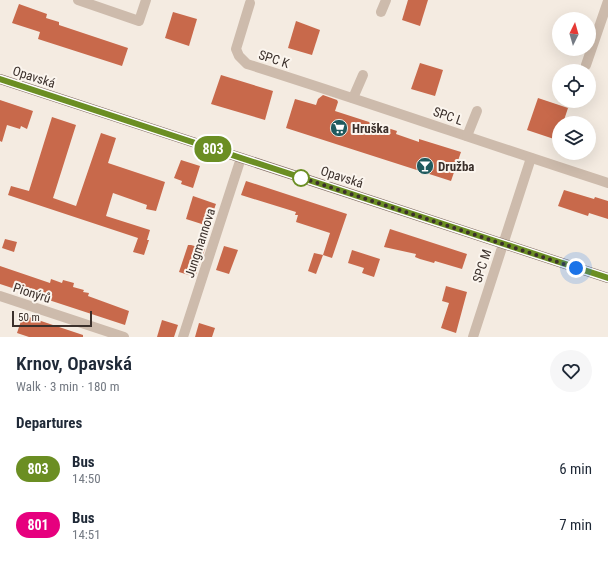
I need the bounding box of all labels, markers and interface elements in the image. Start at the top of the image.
north arrow [552,12,596,56]
map controls [552,12,596,160]
street label: SPC K [257,47,292,71]
street label: Opavská [11,63,57,91]
button: locate [552,64,596,108]
street label: SPC L [431,104,465,128]
button: layers [552,116,596,160]
supermarket icon: Hruška [329,118,349,138]
place label: Hruška [352,121,389,136]
line badge: 803 [190,136,236,162]
text: 803 [202,141,224,157]
bar icon: Družba [415,156,435,176]
place label: Družba [438,159,474,174]
street label: Opavská [319,163,365,191]
unlabelled marker [292,169,310,187]
street label: Jungmannova [182,206,218,280]
street label: SPC M [470,247,494,285]
your location [566,258,586,278]
street label: Pionýrů [11,280,53,306]
scale bar [12,309,92,328]
text: 50 m [18,311,40,324]
button: heart [550,350,592,392]
text: Krnov, Opavská [16,352,132,375]
text: Walk · 3 min · 180 m [16,379,120,394]
text: Departures [16,414,82,432]
text: Bus [72,453,95,471]
text: 6 min [559,460,592,478]
text: 803 [27,461,49,477]
text: 14:50 [72,471,101,486]
text: Bus [72,509,95,527]
text: 7 min [559,516,592,534]
text: 801 [27,517,49,533]
text: 14:51 [72,527,101,542]

